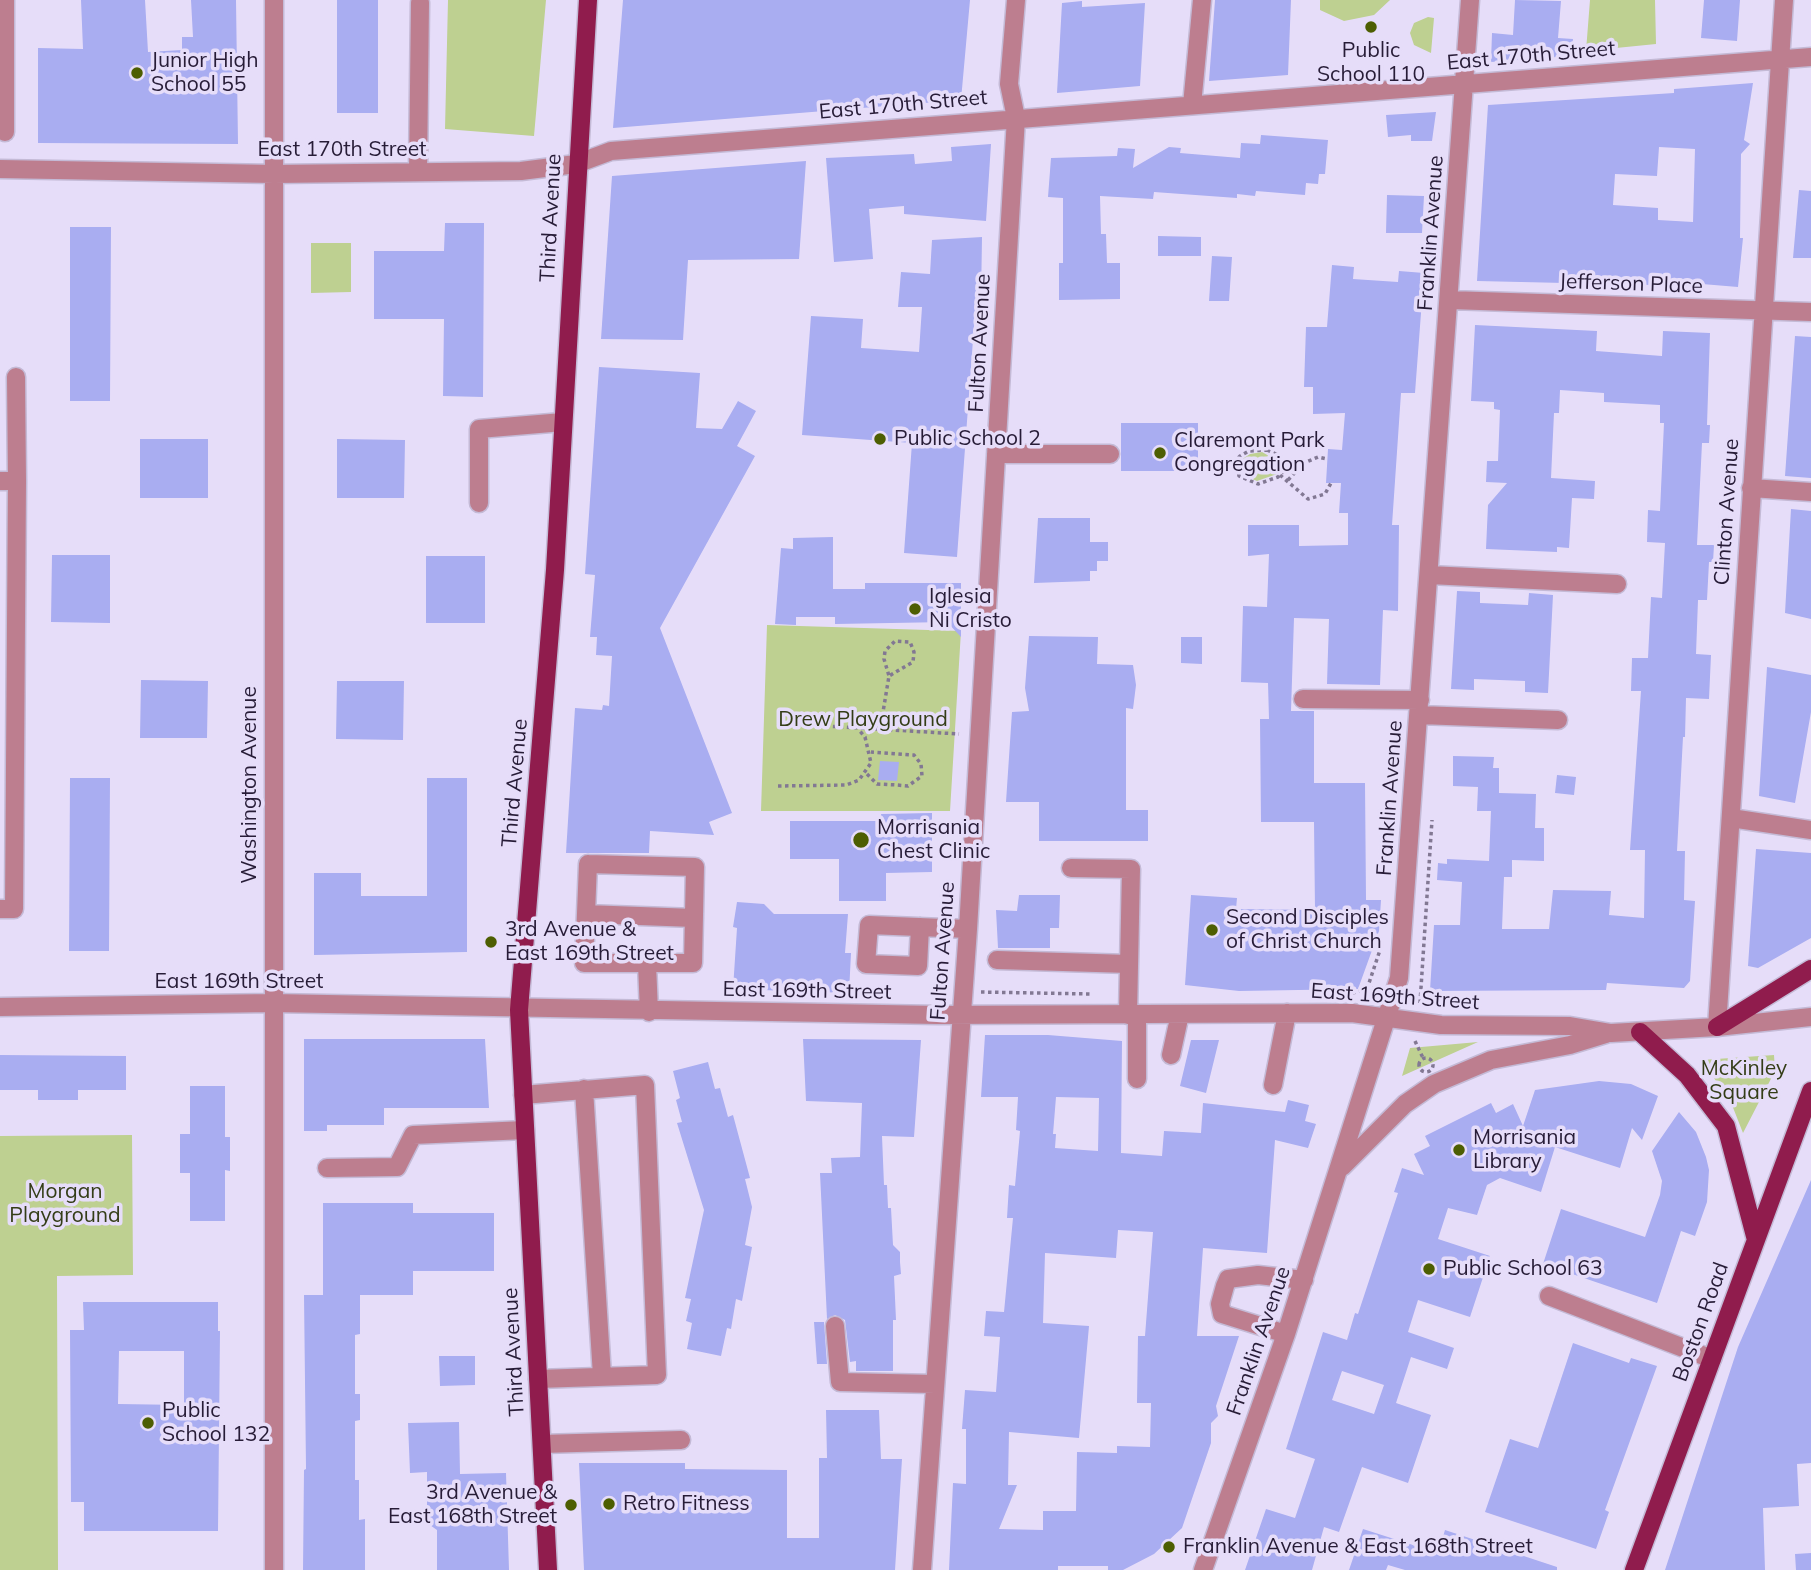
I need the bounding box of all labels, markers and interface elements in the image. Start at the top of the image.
marker: Public School 110 [1363,19,1379,35]
street label: East 170th Street [1446,36,1616,76]
place label: Public School 110 [1317,38,1425,88]
place label: Junior High School 55 [151,48,258,98]
marker: Junior High School 55 [129,65,145,81]
street label: East 170th Street [818,85,988,125]
street label: East 170th Street [258,137,426,163]
street label: Third Avenue [535,153,567,283]
street label: Franklin Avenue [1413,154,1449,312]
street label: Jefferson Place [1559,269,1703,299]
street label: Fulton Avenue [964,273,996,413]
place label: Public School 2 [894,426,1041,452]
place label: Claremont Park Congregation [1174,428,1325,478]
marker: Public School 2 [872,431,888,447]
street label: Clinton Avenue [1709,438,1745,586]
marker: Claremont Park Congregation [1152,445,1168,461]
place label: Iglesia Ni Cristo [929,584,1012,634]
marker: Iglesia Ni Cristo [907,601,923,617]
street label: Washington Avenue [237,686,263,884]
park label: Drew Playground [778,707,948,733]
street label: Third Avenue [497,718,533,848]
street label: Franklin Avenue [1372,719,1408,877]
place label: Morrisania Chest Clinic [877,815,990,865]
marker: Morrisania Chest Clinic [851,830,871,850]
street label: Fulton Avenue [926,881,960,1021]
place label: Second Disciples of Christ Church [1226,905,1389,955]
place label: 3rd Avenue & East 169th Street [505,917,674,967]
marker: Second Disciples of Christ Church [1204,922,1220,938]
marker: 3rd Avenue & East 169th Street [483,934,499,950]
street label: East 169th Street [155,969,323,995]
street label: East 169th Street [722,977,892,1005]
street label: East 169th Street [1310,979,1480,1015]
park label: McKinley Square [1701,1056,1787,1106]
place label: Morrisania Library [1473,1125,1576,1175]
marker: Morrisania Library [1451,1142,1467,1158]
park label: Morgan Playground [9,1179,121,1229]
place label: Public School 63 [1443,1256,1603,1282]
street label: Boston Road [1668,1259,1734,1385]
marker: Public School 63 [1421,1261,1437,1277]
street label: Franklin Avenue [1222,1263,1296,1419]
street label: Third Avenue [498,1287,530,1417]
place label: Public School 132 [162,1398,270,1448]
marker: Public School 132 [140,1415,156,1431]
place label: 3rd Avenue & East 168th Street [388,1480,557,1530]
place label: Retro Fitness [623,1491,750,1517]
marker: Retro Fitness [601,1496,617,1512]
marker: 3rd Avenue & East 168th Street [563,1497,579,1513]
place label: Franklin Avenue & East 168th Street [1183,1534,1533,1560]
marker: Franklin Avenue & East 168th Street [1161,1539,1177,1555]

